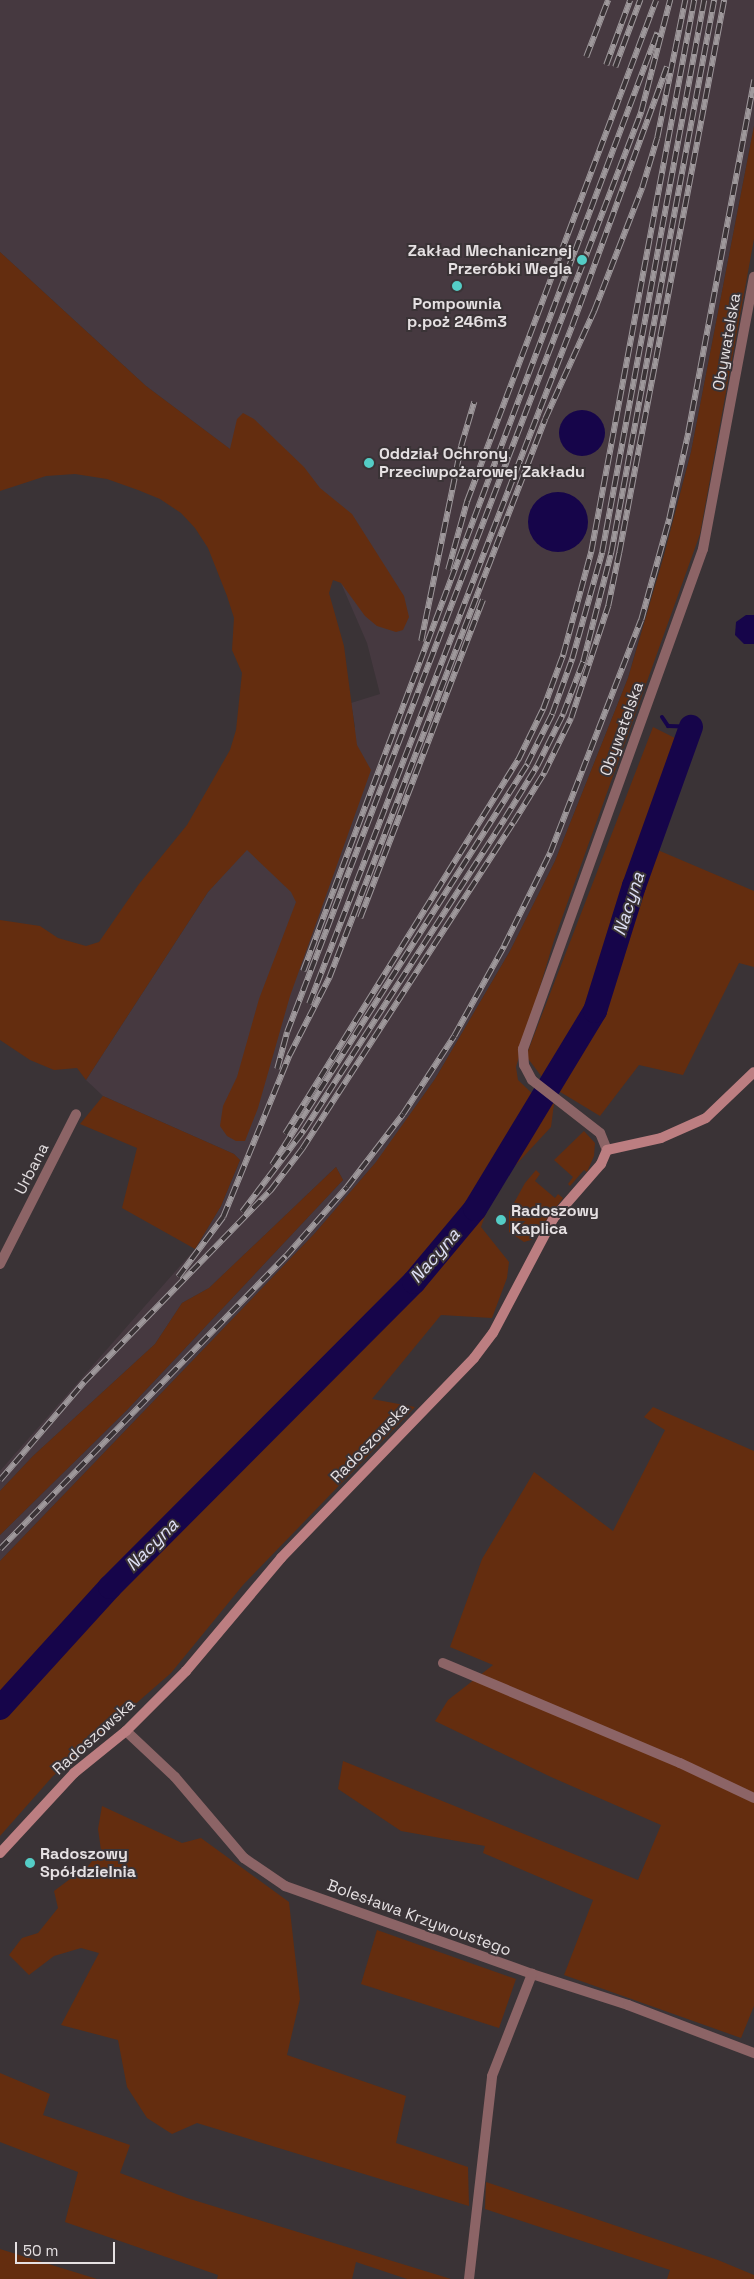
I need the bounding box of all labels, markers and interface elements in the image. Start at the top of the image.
place label: Zakład Mechanicznej Przeróbki Wegla [408,241,572,279]
marker: Zakład Mechanicznej Przeróbki Wegla [576,254,588,266]
marker: Pompownia p.poż 246m3 [451,280,463,292]
street label: Obywatelska [709,292,745,392]
place label: Pompownia p.poż 246m3 [407,294,507,332]
place label: Oddział Ochrony Przeciwpożarowej Zakładu [379,444,585,482]
marker: Oddział Ochrony Przeciwpożarowej Zakładu [363,457,375,469]
street label: Obywatelska [596,679,648,779]
water label: Nacyna [609,870,649,938]
street label: Urbana [11,1140,53,1198]
place label: Radoszowy Kaplica [511,1201,599,1239]
marker: Radoszowy Kaplica [495,1214,507,1226]
water label: Nacyna [405,1224,465,1288]
street label: Radoszowska [327,1399,413,1487]
water label: Nacyna [121,1514,183,1576]
street label: Radoszowska [49,1695,139,1779]
place label: Radoszowy Spółdzielnia [40,1844,136,1882]
marker: Radoszowy Spółdzielnia [24,1857,36,1869]
street label: Bolesława Krzywoustego [324,1876,514,1960]
scale bar [18,2232,118,2264]
text: 50 m [23,2241,58,2260]

